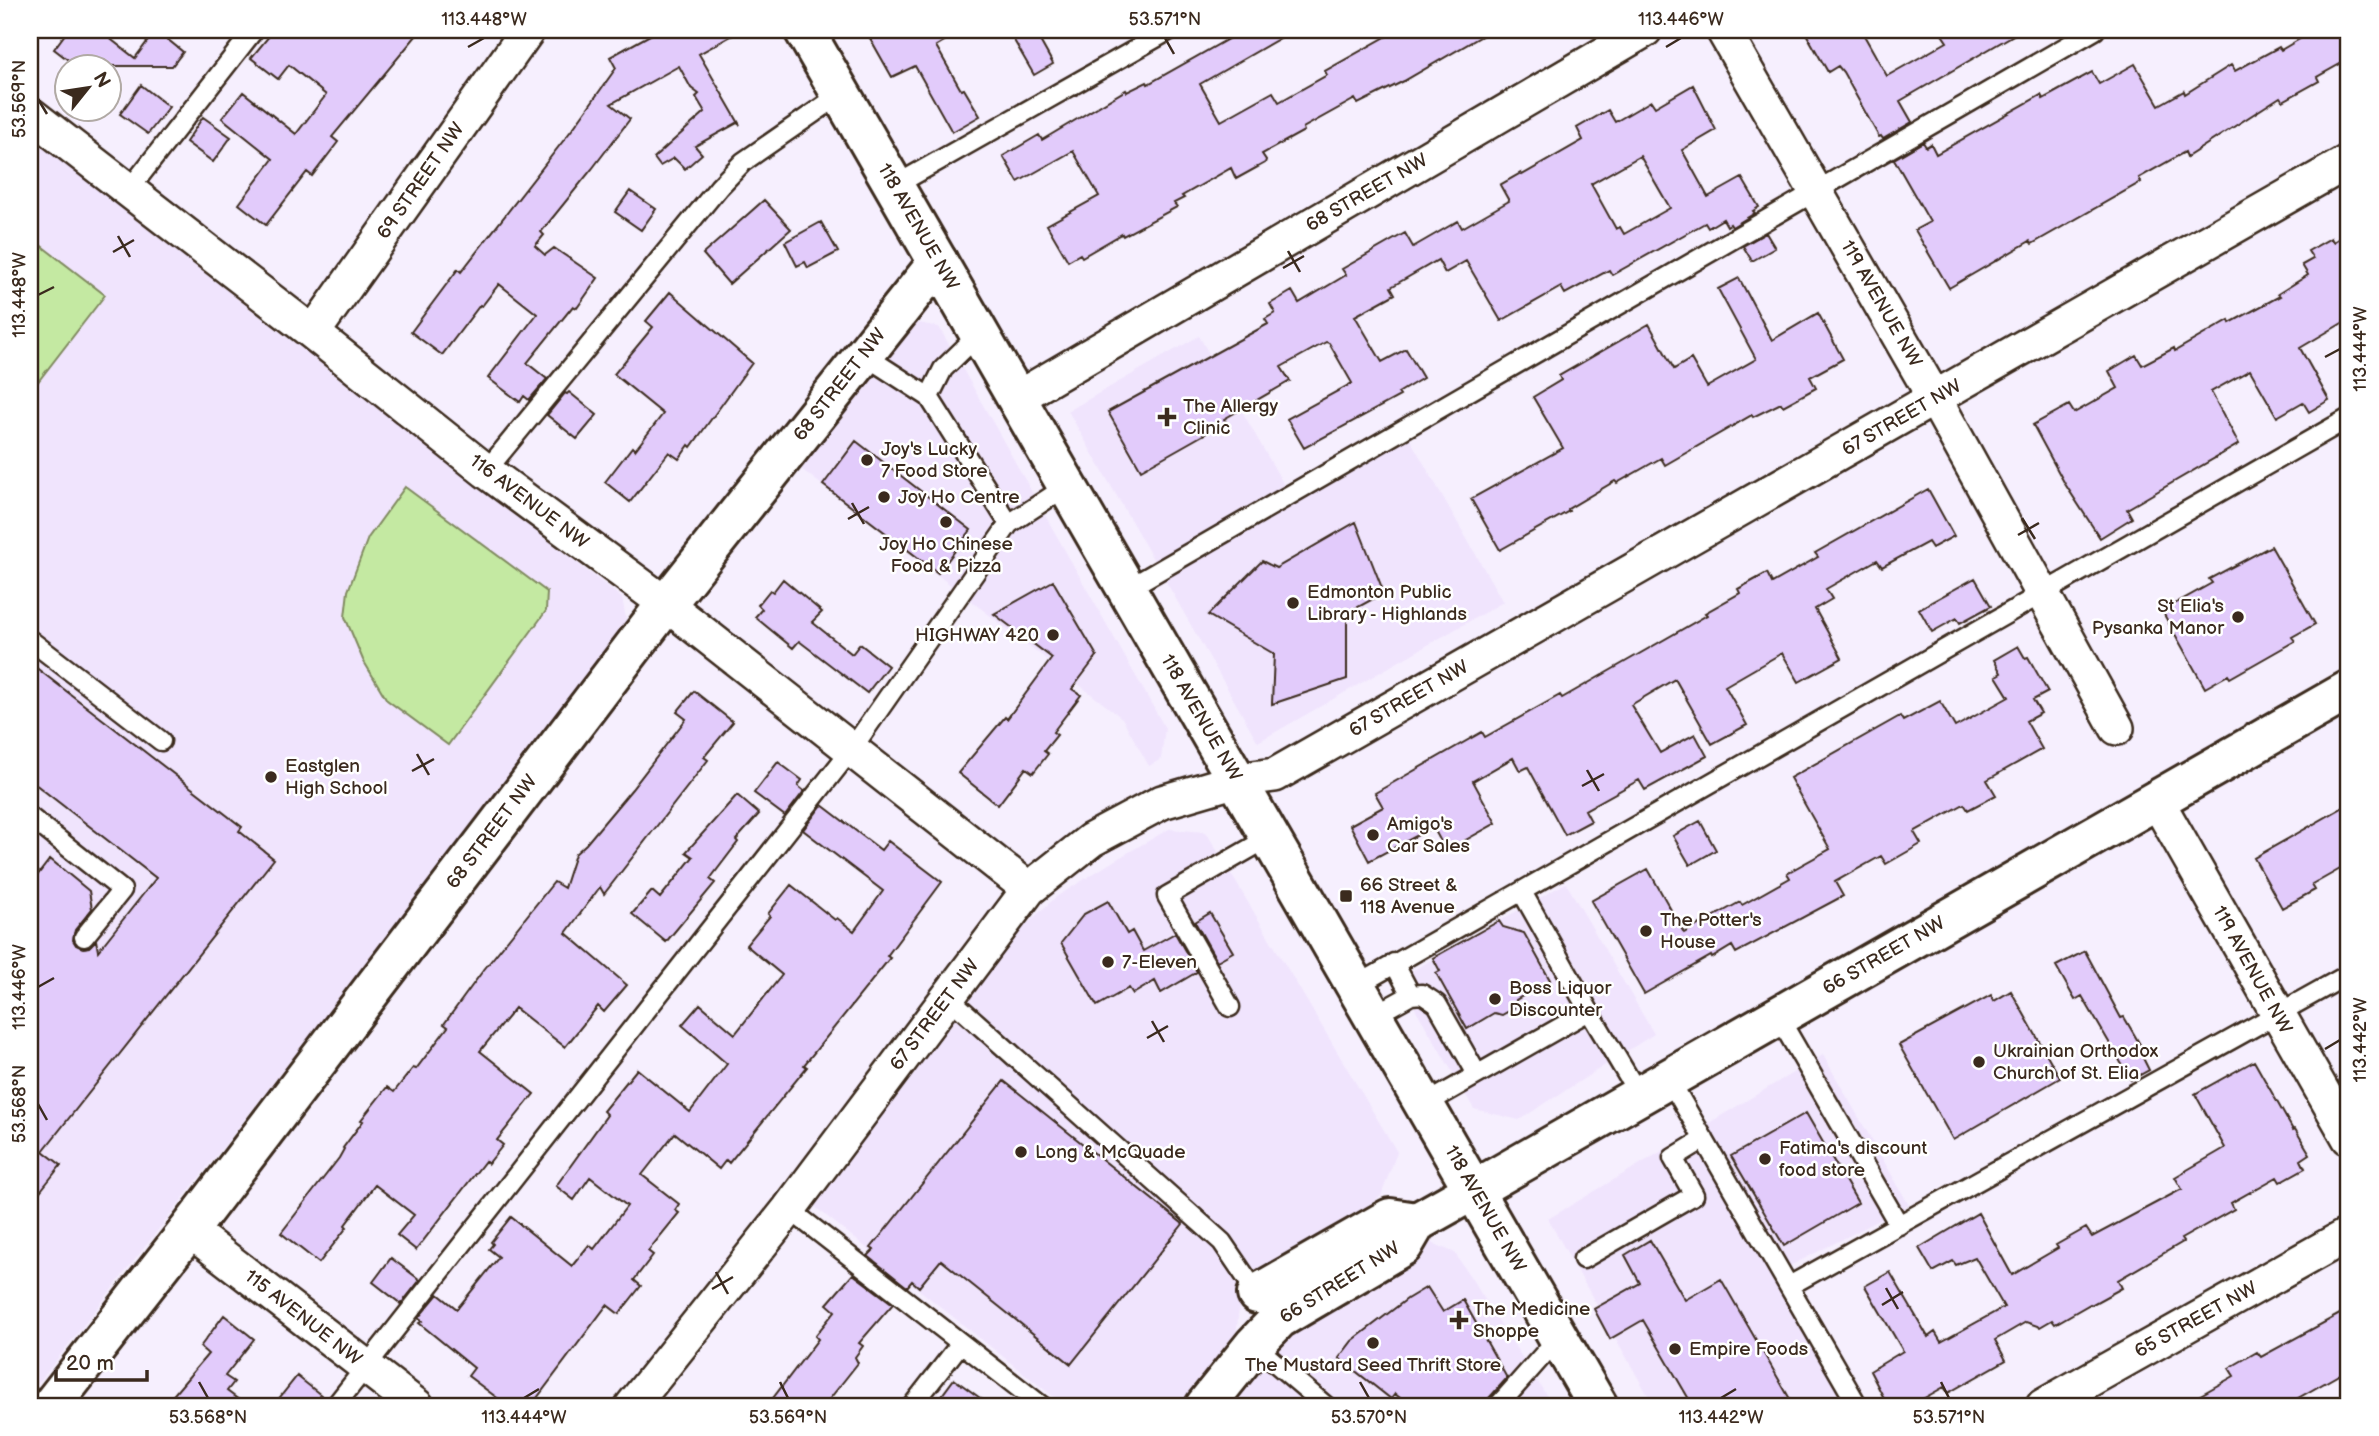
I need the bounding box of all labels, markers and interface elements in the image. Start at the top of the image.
text: 113.448°W [441,9,527,30]
text: 53.571°N [1129,9,1201,30]
text: 113.446°W [1638,9,1725,30]
north arrow [52,52,122,122]
text: 53.569°N [9,60,30,138]
text: N [88,68,115,92]
street label: 69 STREET NW [372,118,470,244]
street label: 68 STREET NW [1302,149,1432,237]
street label: 118 AVENUE NW [872,159,964,295]
street label: 119 AVENUE NW [1835,236,1927,372]
text: 113.448°W [9,252,30,338]
text: 113.444°W [2350,306,2371,392]
street label: 68 STREET NW [789,324,891,446]
street label: 67 STREET NW [1838,375,1966,461]
place label: The Allergy Clinic [1183,395,1278,440]
marker: The Allergy Clinic [1157,407,1177,427]
place label: Joy's Lucky 7 Food Store [881,438,988,483]
street label: 116 AVENUE NW [465,450,593,554]
marker: Joy's Lucky 7 Food Store [859,452,875,468]
place label: Joy Ho Centre [898,486,1019,509]
marker: Joy Ho Centre [876,489,892,505]
marker: Joy Ho Chinese Food & Pizza [938,514,954,530]
place label: Joy Ho Chinese Food & Pizza [879,533,1013,578]
place label: Edmonton Public Library - Highlands [1307,581,1467,626]
marker: Edmonton Public Library - Highlands [1285,595,1301,611]
place label: St Elia's Pysanka Manor [2092,595,2225,640]
marker: St Elia's Pysanka Manor [2230,609,2246,625]
place label: HIGHWAY 420 [915,624,1039,647]
marker: HIGHWAY 420 [1045,627,1061,643]
street label: 118 AVENUE NW [1155,650,1247,786]
street label: 67 STREET NW [1345,656,1473,742]
place label: Eastglen High School [285,755,388,800]
marker: Eastglen High School [263,769,279,785]
street label: 68 STREET NW [442,770,542,894]
place label: Amigo's Car Sales [1387,813,1470,858]
marker: Amigo's Car Sales [1365,827,1381,843]
place label: 66 Street & 118 Avenue [1360,874,1458,919]
marker: 66 Street & 118 Avenue [1338,888,1354,904]
street label: 119 AVENUE NW [2207,902,2297,1038]
place label: The Potter's House [1660,909,1762,954]
street label: 66 STREET NW [1819,912,1949,1000]
marker: The Potter's House [1638,923,1654,939]
text: 113.446°W [9,943,30,1030]
place label: 7-Eleven [1122,951,1197,974]
marker: 7-Eleven [1100,954,1116,970]
street label: 67 STREET NW [885,955,985,1075]
place label: Boss Liquor Discounter [1509,977,1613,1022]
marker: Boss Liquor Discounter [1487,991,1503,1007]
text: 113.442°W [2350,997,2371,1083]
place label: Ukrainian Orthodox Church of St. Elia [1993,1040,2158,1085]
marker: Ukrainian Orthodox Church of St. Elia [1971,1054,1987,1070]
text: 53.568°N [9,1065,30,1143]
place label: Fatima's discount food store [1779,1137,1928,1182]
place label: Long & McQuade [1035,1141,1185,1164]
street label: 118 AVENUE NW [1439,1141,1531,1277]
marker: Long & McQuade [1013,1144,1029,1160]
marker: Fatima's discount food store [1757,1151,1773,1167]
street label: 66 STREET NW [1276,1237,1404,1329]
street label: 115 AVENUE NW [240,1265,366,1371]
street label: 65 STREET NW [2131,1277,2261,1363]
place label: The Medicine Shoppe [1473,1298,1590,1343]
marker: The Medicine Shoppe [1451,1312,1467,1328]
marker: The Mustard Seed Thrift Store [1365,1335,1381,1351]
scale bar [56,1338,147,1382]
place label: Empire Foods [1689,1338,1808,1361]
marker: Empire Foods [1667,1341,1683,1357]
text: 20 m [66,1351,114,1376]
place label: The Mustard Seed Thrift Store [1245,1354,1501,1377]
text: 53.568°N [169,1407,247,1428]
text: 113.444°W [481,1407,567,1428]
text: 53.569°N [749,1407,827,1428]
text: 53.570°N [1331,1407,1407,1428]
text: 113.442°W [1678,1407,1764,1428]
text: 53.571°N [1913,1407,1985,1428]

